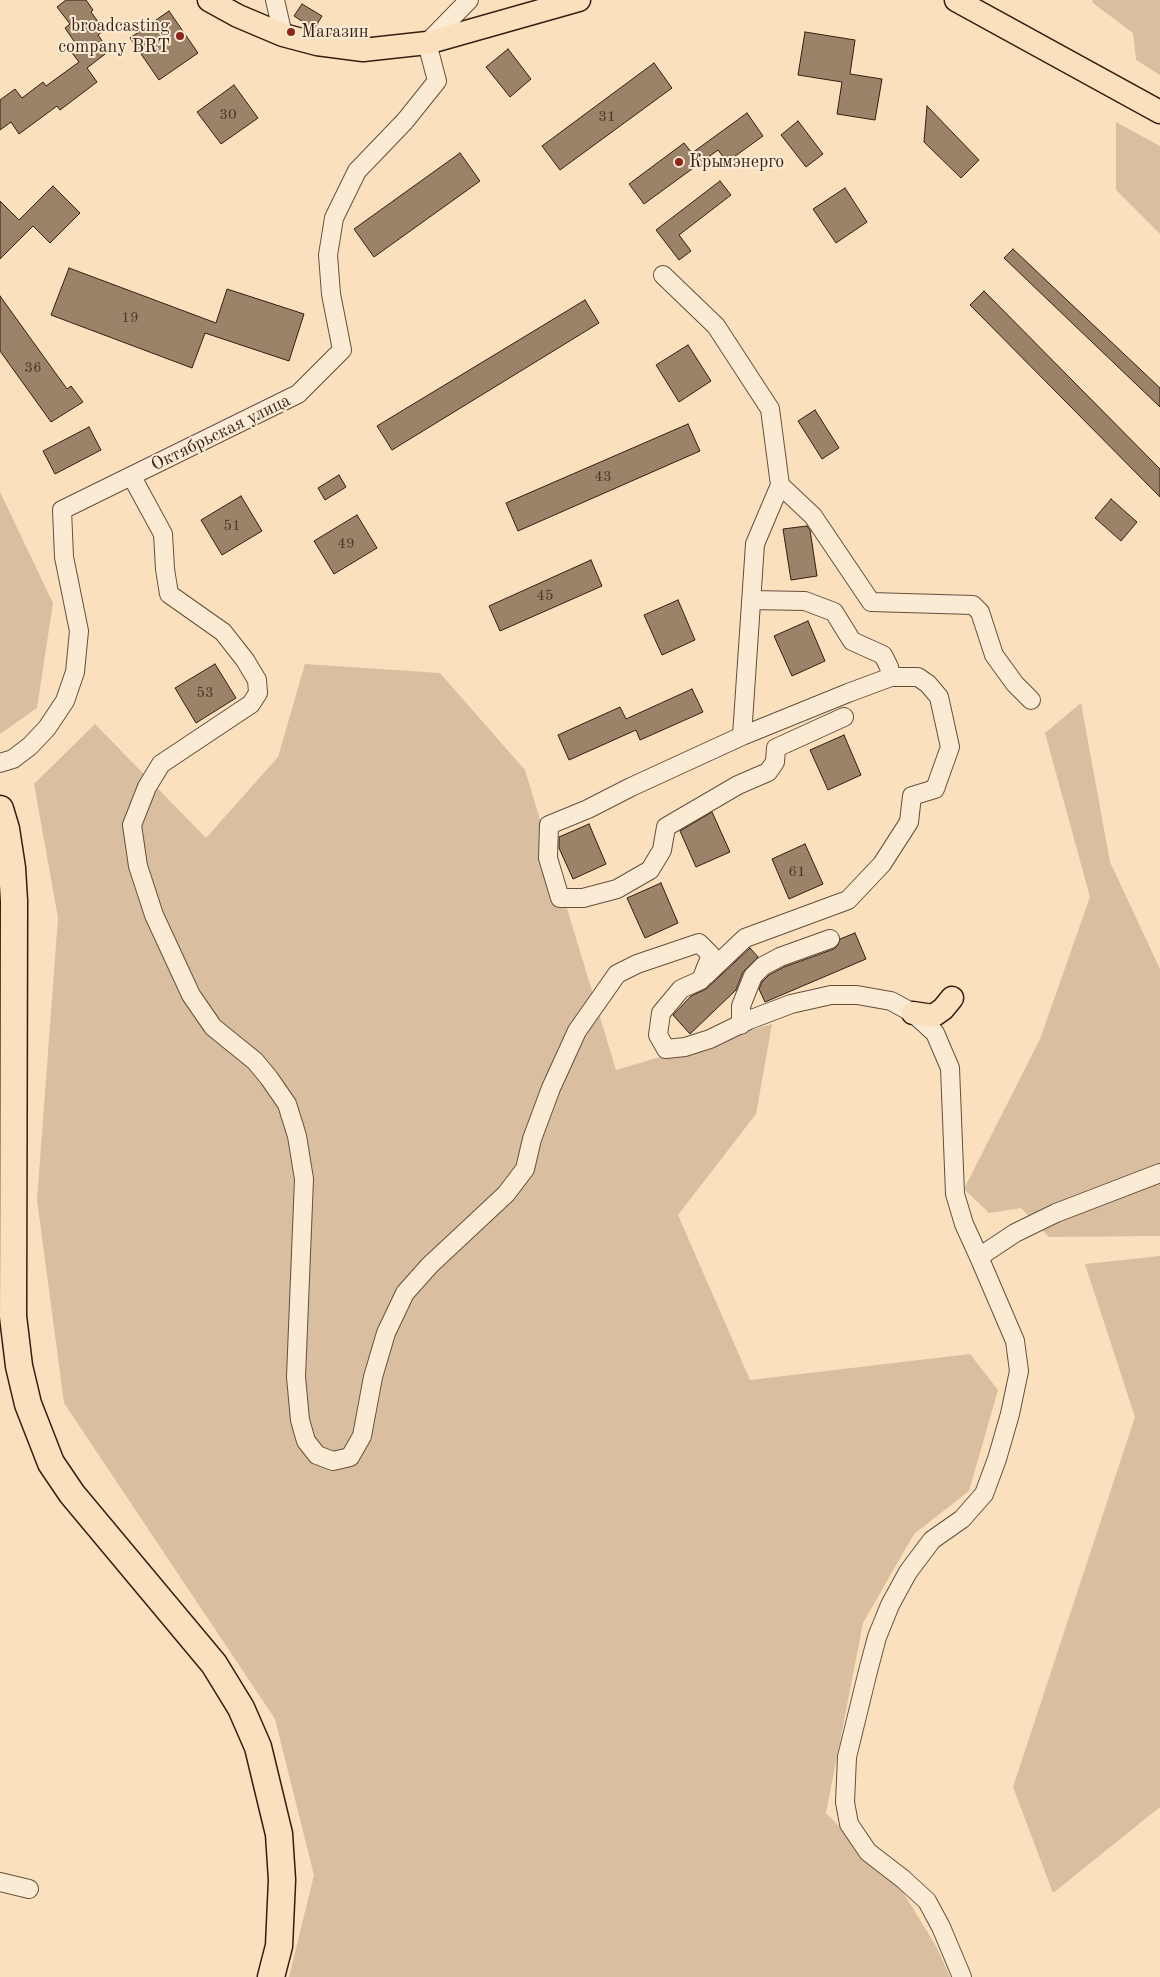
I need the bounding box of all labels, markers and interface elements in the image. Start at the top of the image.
place label: broadcasting company BRT [58,15,170,58]
place label: Магазин [301,21,368,43]
marker: Магазин [285,26,297,38]
marker: broadcasting company BRT [174,30,186,42]
house number: 30 [219,106,237,124]
house number: 31 [598,108,616,126]
place label: Крымэнерго [689,151,784,173]
marker: Крымэнерго [673,156,685,168]
house number: 19 [121,309,139,327]
house number: 36 [24,359,42,377]
street label: Октябрьская улица [148,390,294,476]
house number: 43 [594,468,612,486]
house number: 51 [223,517,241,535]
house number: 49 [337,535,355,553]
house number: 45 [536,587,554,605]
house number: 53 [196,684,214,702]
house number: 61 [788,863,806,881]

